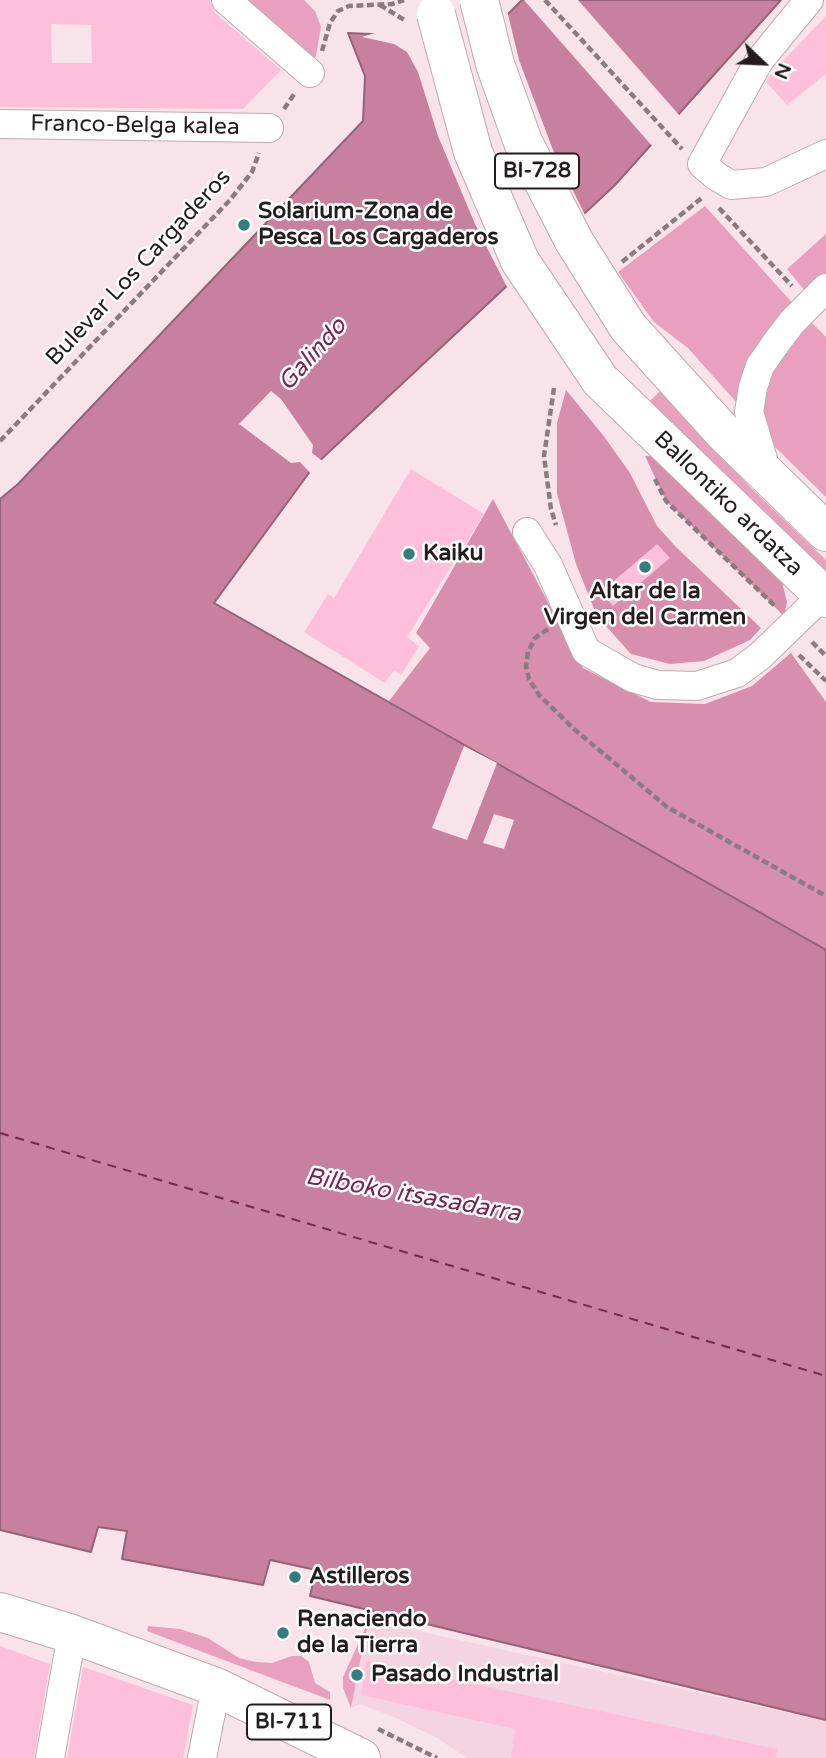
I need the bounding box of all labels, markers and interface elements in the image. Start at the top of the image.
north arrow [728,28,798,98]
text: N [769,60,795,83]
street label: Franco-Belga kalea [30,110,240,142]
road number: BI-728 [495,154,579,188]
street label: Bulevar Los Cargaderos [41,164,237,372]
place label: Solarium-Zona de Pesca Los Cargaderos [258,198,498,252]
marker: Solarium-Zona de Pesca Los Cargaderos [236,217,252,233]
water label: Galindo [273,313,353,397]
street label: Ballontiko ardatza [648,426,808,582]
place label: Kaiku [423,540,484,568]
marker: Kaiku [401,546,417,562]
marker: Altar de la Virgen del Carmen [637,559,653,575]
place label: Altar de la Virgen del Carmen [544,578,746,632]
water label: Bilboko itsasadarra [303,1163,523,1229]
place label: Astilleros [309,1563,410,1591]
marker: Astilleros [287,1569,303,1585]
place label: Renaciendo de la Tierra [297,1606,427,1660]
marker: Renaciendo de la Tierra [275,1625,291,1641]
place label: Pasado Industrial [371,1661,559,1689]
marker: Pasado Industrial [349,1667,365,1683]
road number: BI-711 [247,1704,331,1740]

